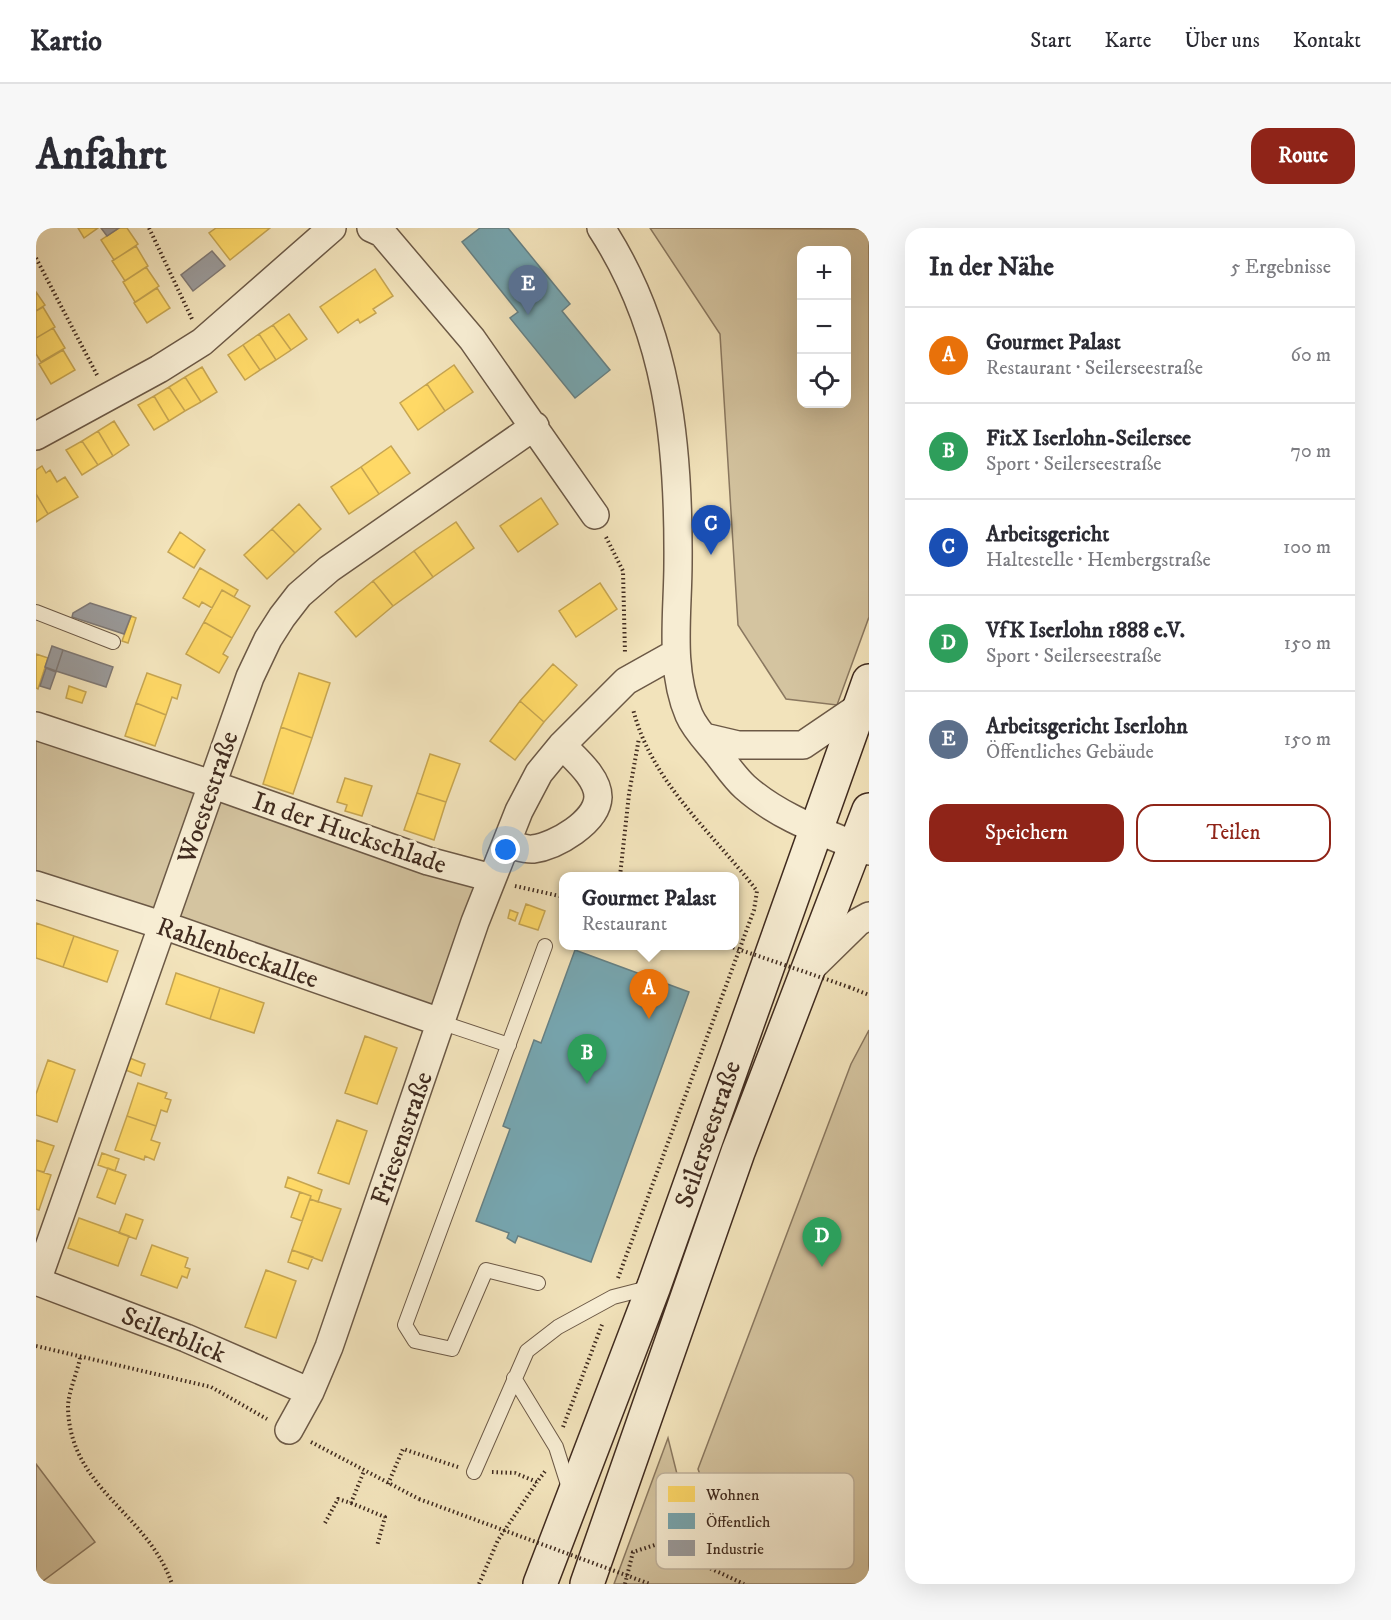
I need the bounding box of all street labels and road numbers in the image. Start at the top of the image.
street label: Woestestraße [170,727,246,869]
street label: In der Huckschlade [248,785,451,882]
street label: Rahlenbeckallee [152,910,323,997]
street label: Seilerseestraße [668,1056,749,1213]
street label: Friesenstraße [364,1067,441,1210]
street label: Seilerblick [116,1300,231,1371]

